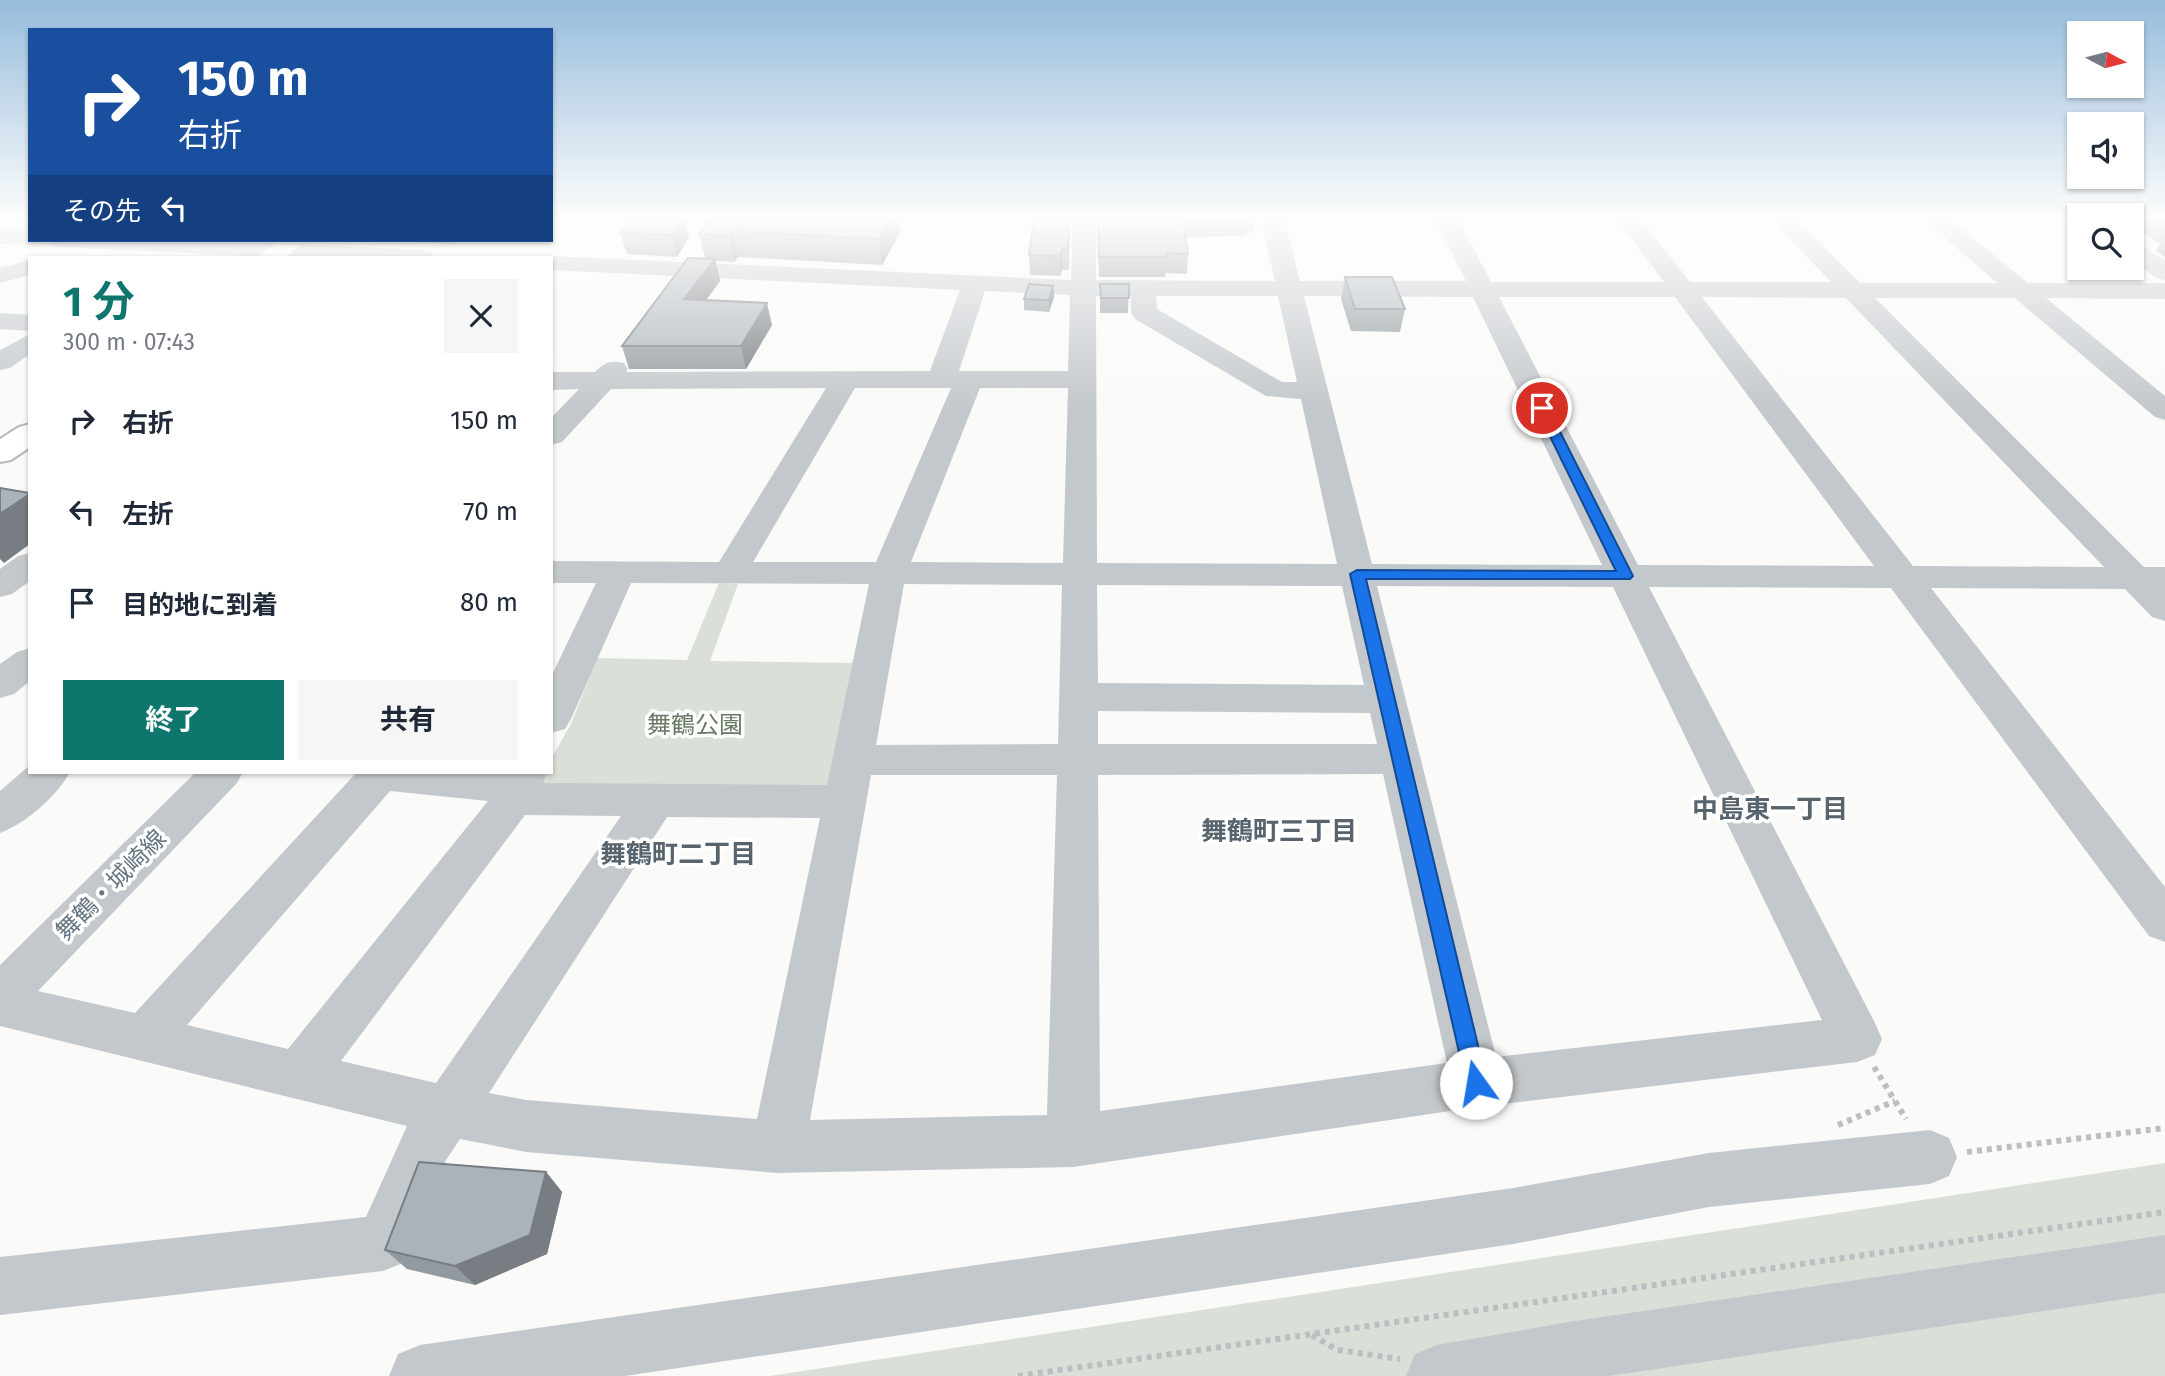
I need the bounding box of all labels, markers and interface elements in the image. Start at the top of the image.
north arrow [2067,21,2144,98]
map controls [2067,21,2144,280]
text: 150 m [178,49,309,108]
icon: right [63,56,154,147]
button: sound [2067,112,2144,189]
text: 右折 [178,116,242,154]
icon: left [155,189,193,227]
text: その先 [63,196,141,227]
button: search [2067,203,2144,280]
text: 1 分 [63,277,134,327]
button: close [444,279,518,353]
text: 300 m · 07:43 [63,328,195,356]
pin [1512,378,1572,438]
icon: arrive [1523,389,1561,427]
icon: right [63,402,101,440]
text: 150 m [450,405,518,436]
text: 右折 [122,408,174,439]
icon: left [63,493,101,531]
text: 70 m [463,496,518,527]
text: 左折 [122,499,174,530]
icon: arrive [63,584,101,622]
text: 80 m [460,587,518,618]
text: 目的地に到着 [122,590,278,621]
button: 終了 [63,680,284,760]
button: 共有 [298,680,518,760]
park label: 舞鶴公園 [647,711,743,739]
district label: 中島東一丁目 [1692,794,1848,825]
district label: 舞鶴町三丁目 [1201,816,1357,847]
street label: 舞鶴・城崎線 [50,824,172,946]
district label: 舞鶴町二丁目 [600,839,756,870]
position arrow [1439,1046,1513,1120]

